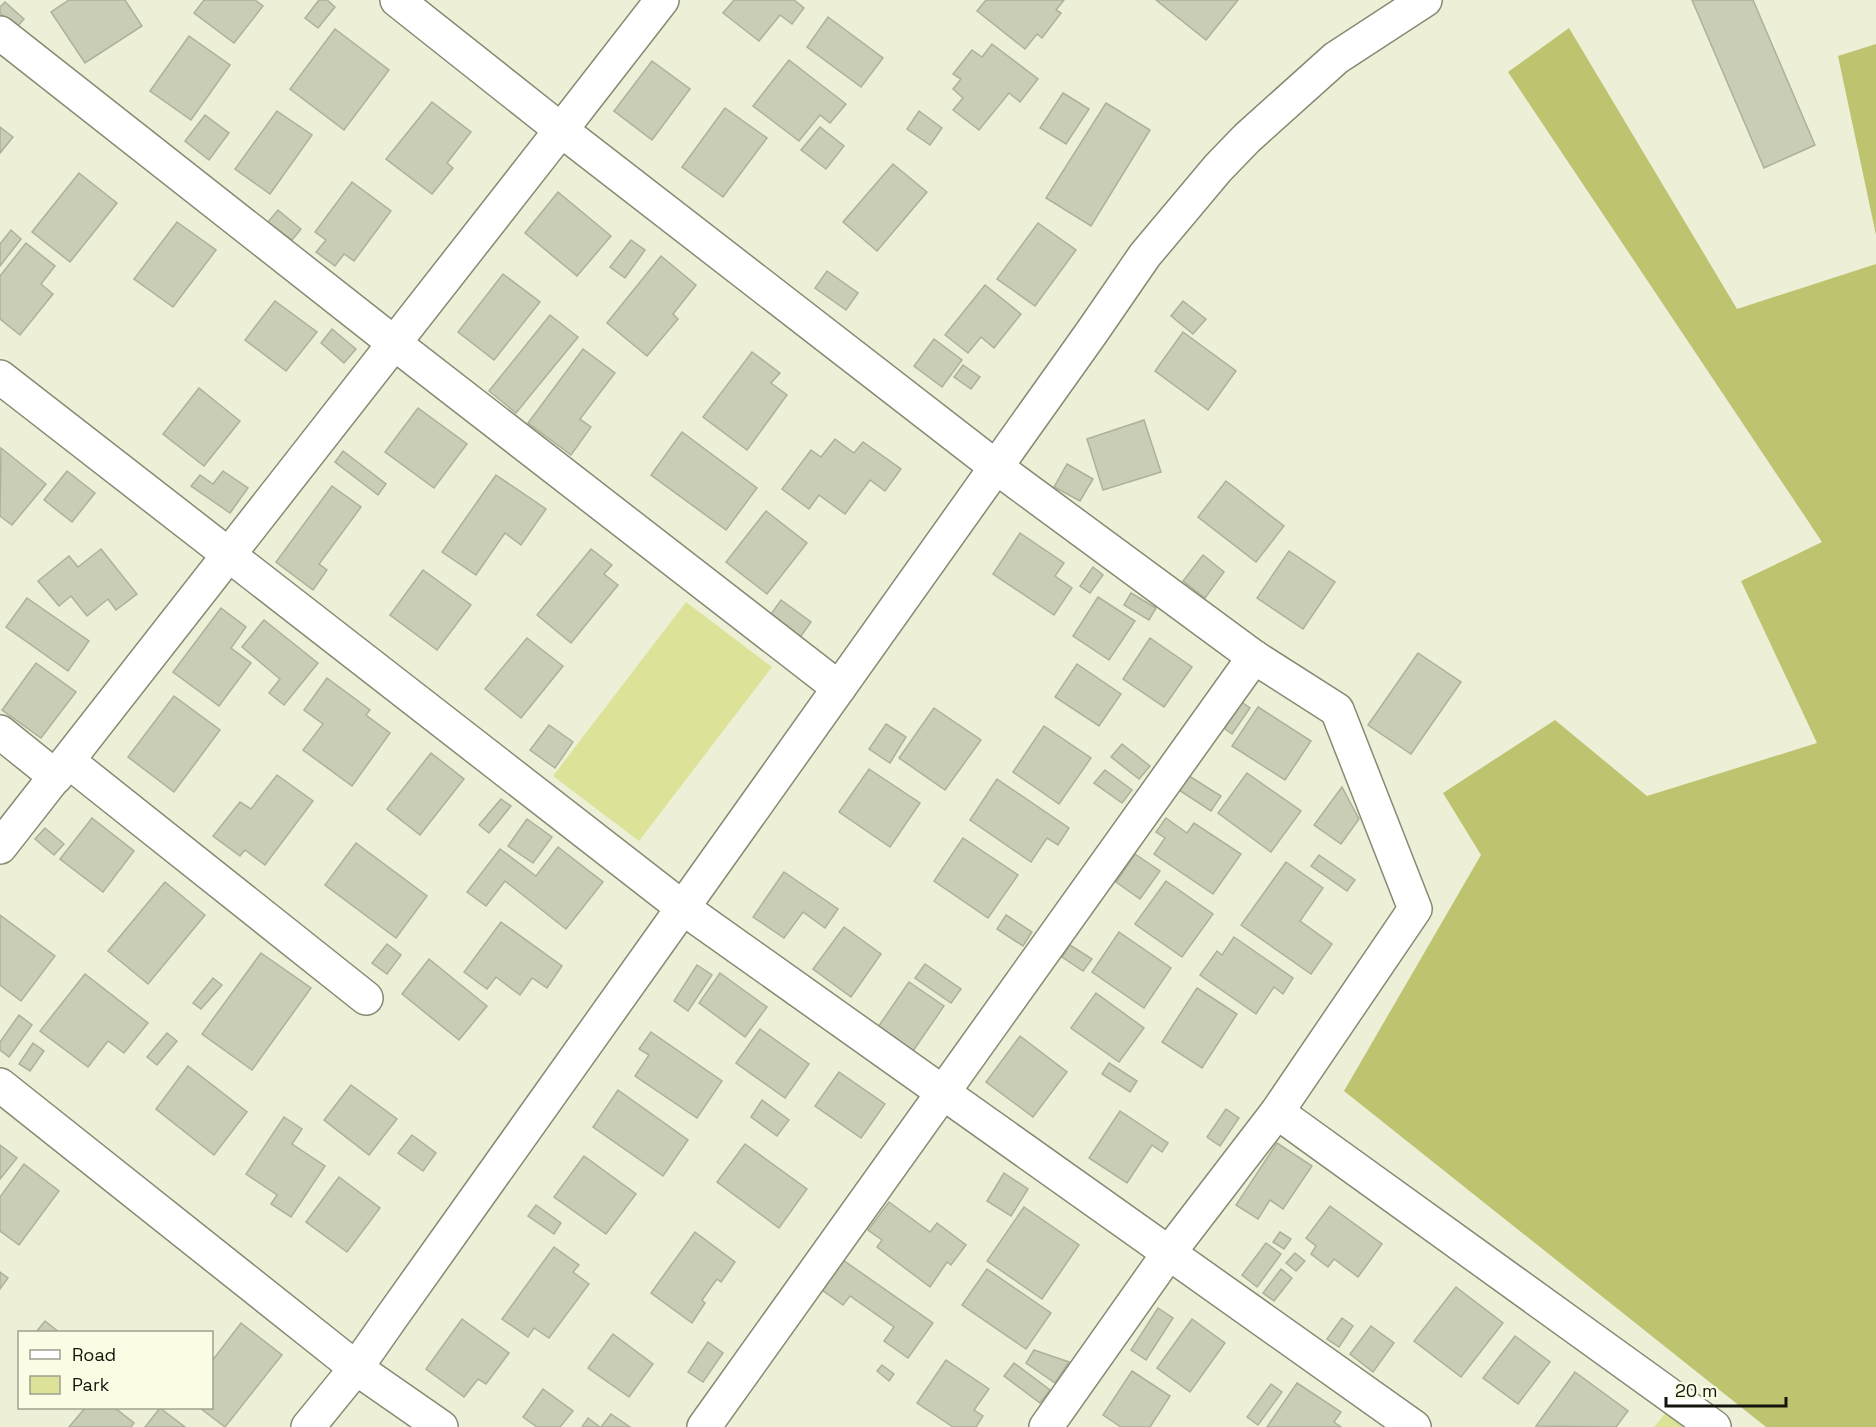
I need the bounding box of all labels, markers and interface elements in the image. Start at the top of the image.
legend [18,1331,213,1409]
text: Road [72,1343,116,1366]
scale bar [1666,1370,1786,1408]
text: Park [72,1373,110,1396]
text: 20 m [1675,1379,1718,1402]

